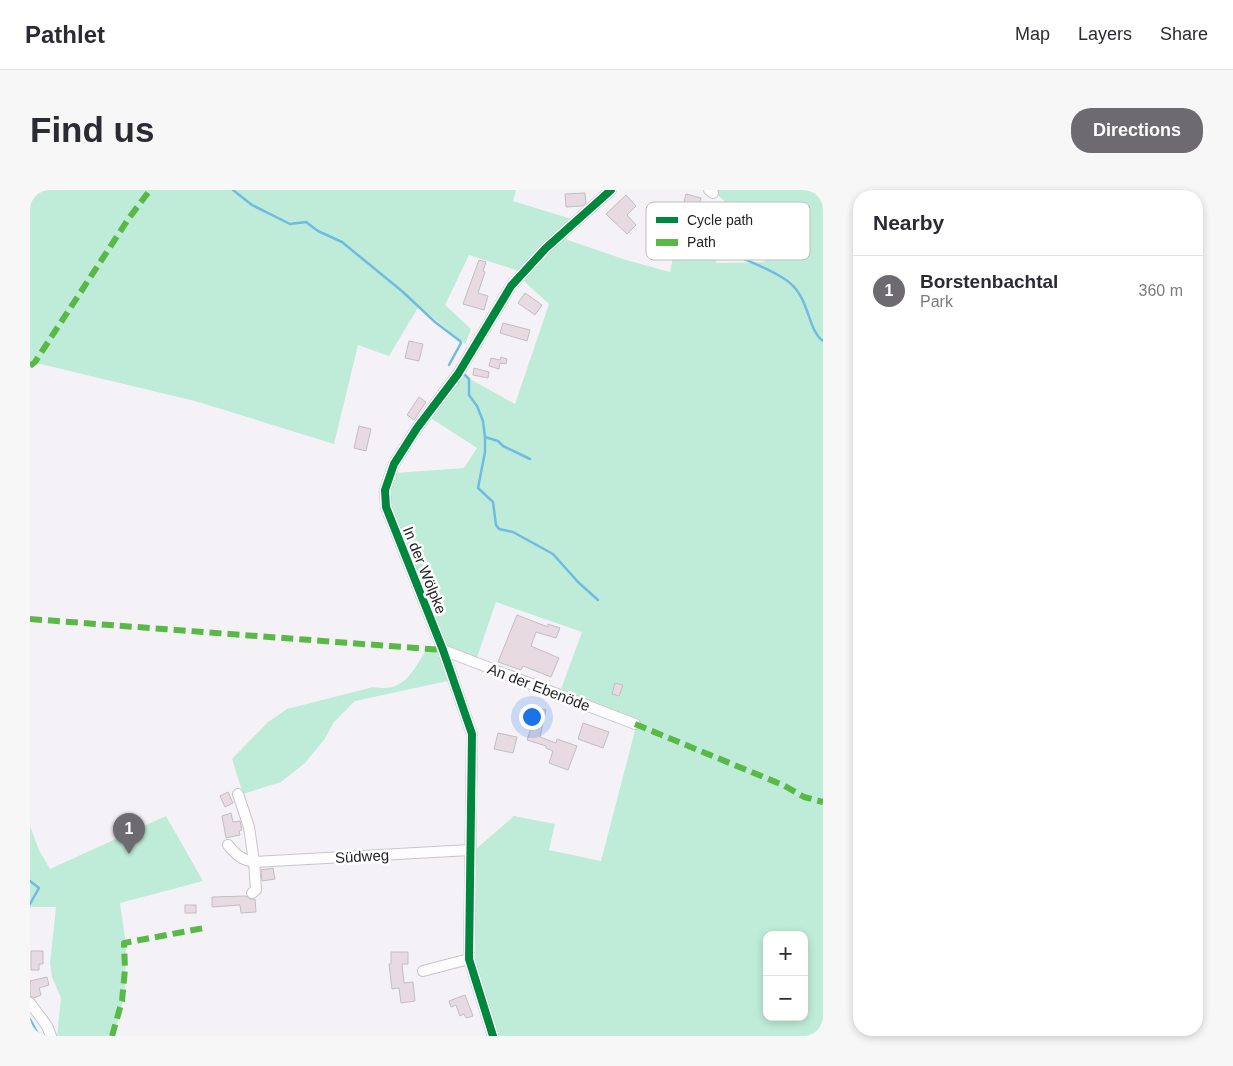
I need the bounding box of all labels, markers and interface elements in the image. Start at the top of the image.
text: Pathlet [25,21,105,48]
text: Map [1015,24,1050,44]
text: Layers [1078,24,1132,44]
text: Share [1160,24,1208,44]
button: Directions [1071,108,1203,153]
text: Find us [30,110,154,149]
legend [646,202,810,260]
text: Nearby [873,211,944,234]
text: Cycle path [687,212,753,228]
text: Path [687,234,716,250]
text: Borstenbachtal [920,271,1058,292]
text: 1 [885,282,893,299]
text: 360 m [1139,282,1183,299]
text: Park [920,293,953,310]
street label: In der Wölpke [400,524,450,616]
street label: An der Ebenöde [485,660,593,714]
your location [519,704,545,730]
pin: 1 [113,813,145,854]
street label: Südweg [334,846,390,866]
map controls [763,931,808,1021]
button: + [763,931,808,976]
button: − [763,976,808,1021]

